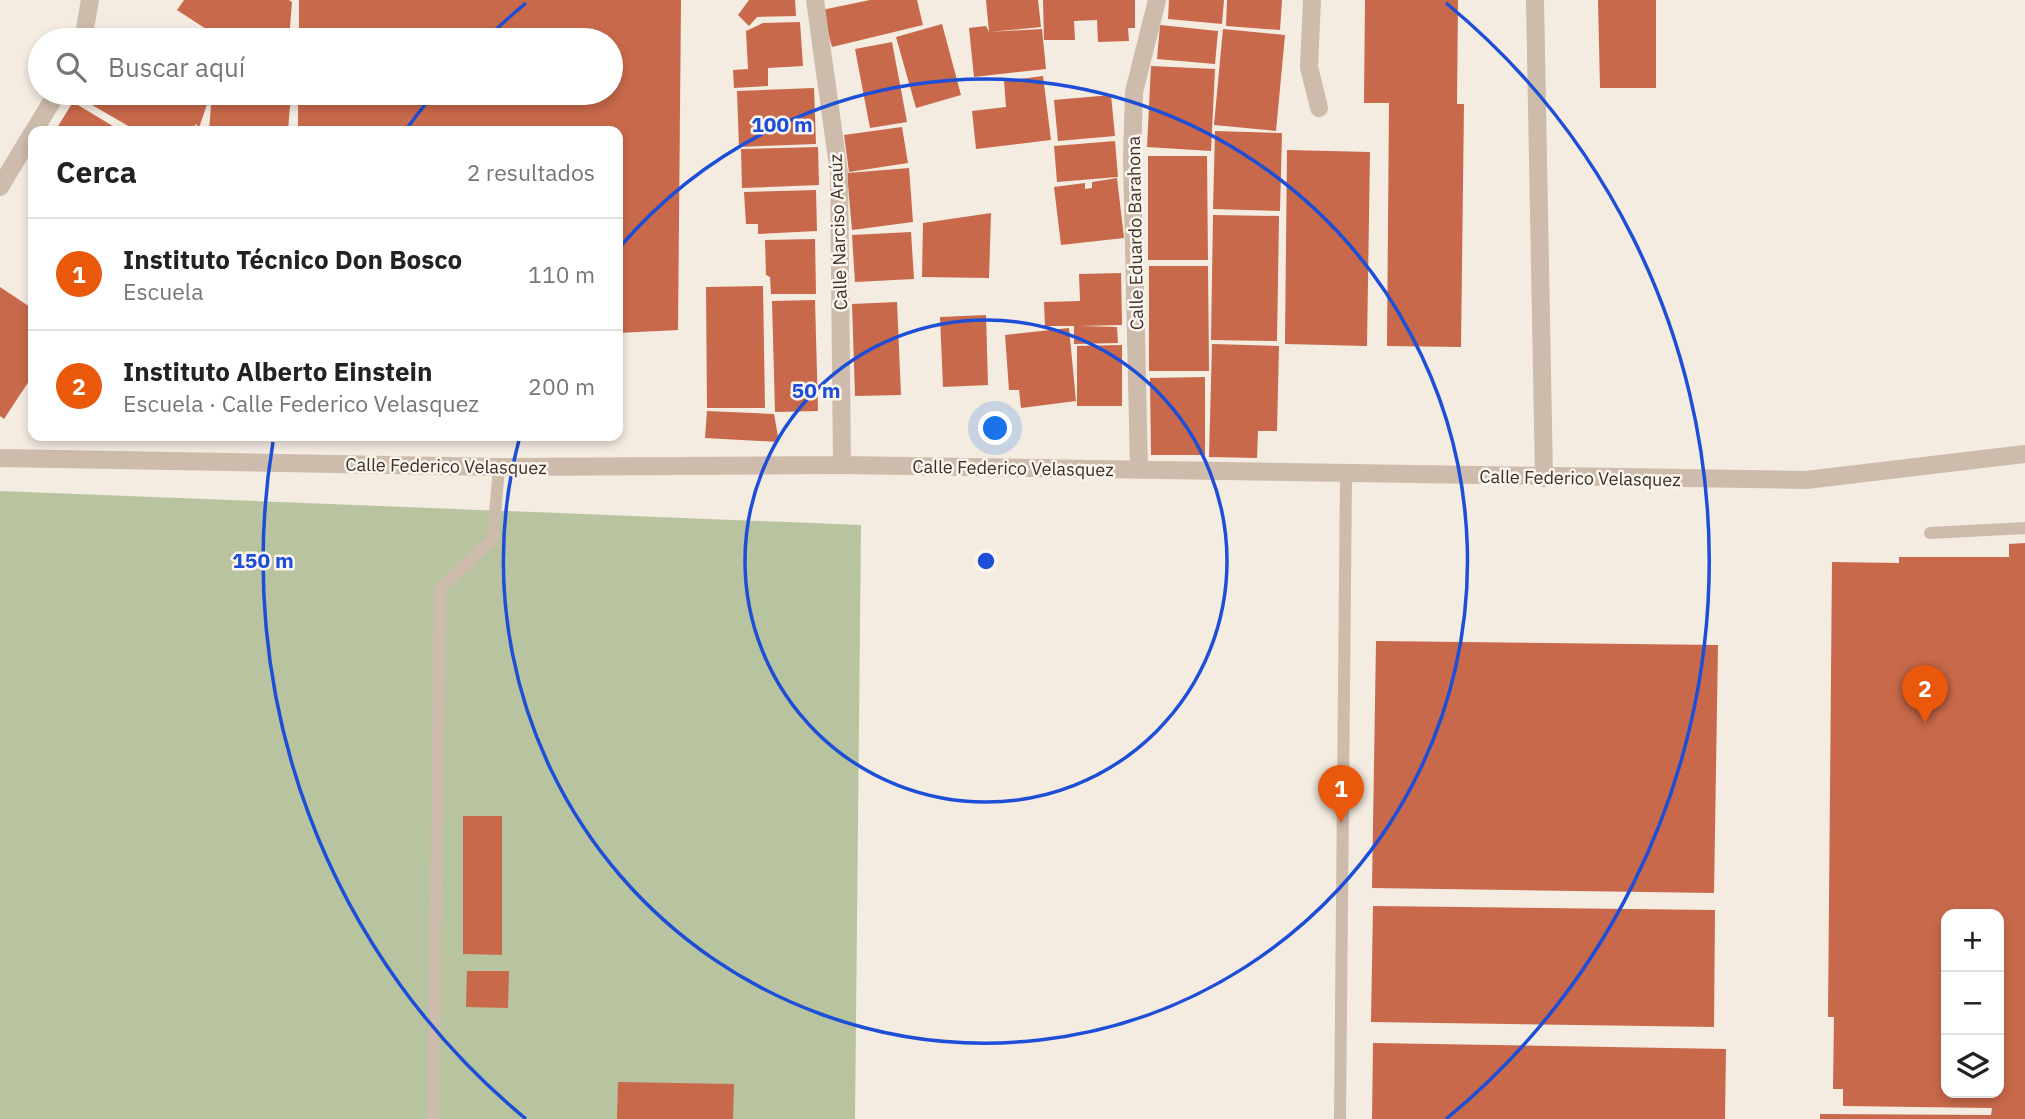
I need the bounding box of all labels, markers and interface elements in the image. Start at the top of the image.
search box [28,28,623,105]
icon: search [52,48,90,86]
text: Buscar aquí [108,50,245,84]
text: 100 m [751,110,813,138]
street label: Calle Eduardo Barahona [1122,135,1148,330]
text: Cerca [56,152,137,191]
street label: Calle Narciso Araúz [824,153,852,311]
text: 2 resultados [467,157,595,187]
text: Instituto Técnico Don Bosco [123,242,462,276]
text: 1 [72,259,86,289]
text: 110 m [528,259,595,289]
text: Escuela [123,276,203,306]
text: Instituto Alberto Einstein [123,354,433,388]
text: 2 [72,371,86,401]
text: 200 m [528,371,595,401]
text: 50 m [792,376,840,404]
text: Escuela · Calle Federico Velasquez [123,388,479,418]
your location [978,411,1012,445]
street label: Calle Federico Velasquez [345,453,547,479]
street label: Calle Federico Velasquez [912,455,1114,481]
street label: Calle Federico Velasquez [1479,465,1681,491]
text: 150 m [232,546,294,574]
centre of rings [974,549,998,573]
pin: 2 [1902,665,1948,723]
pin: 1 [1318,765,1364,823]
map controls [1941,909,2004,1098]
button: + [1941,909,2004,972]
button: − [1941,972,2004,1035]
button: layers [1941,1035,2004,1098]

